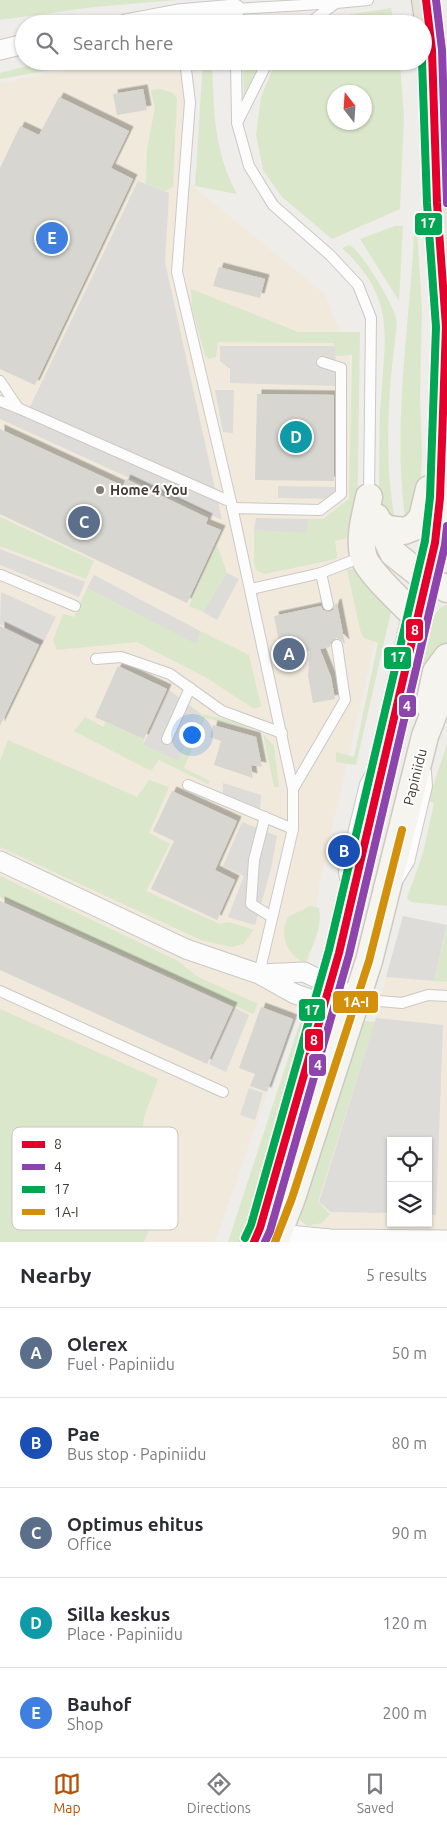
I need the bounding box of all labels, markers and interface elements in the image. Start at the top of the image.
search box [15,15,432,70]
icon: search [33,29,61,57]
text: Search here [73,32,173,54]
north arrow [327,85,372,130]
line badge: 17 [414,212,443,236]
text: 17 [420,215,436,231]
pin: E [36,219,68,257]
pin: D [280,418,312,456]
place label: Home 4 You [110,482,188,498]
marker: Home 4 You [94,484,106,496]
pin: C [68,503,100,541]
line badge: 8 [405,618,424,642]
text: 8 [411,622,419,638]
pin: A [273,635,305,673]
line badge: 17 [383,646,412,670]
text: 17 [390,649,406,665]
line badge: 4 [398,694,417,718]
text: 4 [403,698,411,714]
your location [179,722,205,748]
street label: Papiniidu [400,747,430,807]
pin: B [328,832,360,870]
line badge: 1A-I [332,990,379,1014]
text: 1A-I [343,994,369,1010]
line badge: 17 [298,998,326,1022]
text: 17 [304,1002,320,1018]
line badge: 8 [304,1028,324,1052]
text: 8 [310,1032,318,1048]
line badge: 4 [308,1053,327,1077]
text: 4 [314,1057,322,1073]
legend [12,1127,178,1230]
text: 8 [54,1136,62,1152]
map controls [387,1137,432,1227]
button: locate [387,1137,432,1182]
text: 4 [54,1159,62,1175]
text: 17 [54,1181,70,1197]
button: layers [387,1182,432,1227]
text: 1A-I [54,1204,79,1220]
text: Nearby [20,1263,91,1287]
text: 5 results [366,1266,427,1284]
text: Olerex [67,1333,128,1355]
text: A [30,1344,42,1362]
text: 50 m [391,1344,427,1362]
text: Fuel · Papiniidu [67,1355,175,1373]
text: Pae [67,1423,100,1445]
text: B [31,1434,41,1452]
text: 80 m [391,1434,427,1452]
text: Bus stop · Papiniidu [67,1445,206,1463]
text: Optimus ehitus [67,1513,203,1535]
text: C [31,1524,41,1542]
text: 90 m [391,1524,427,1542]
text: Office [67,1535,112,1553]
text: Silla keskus [67,1603,170,1625]
text: D [30,1614,42,1632]
text: 120 m [382,1614,427,1632]
text: Place · Papiniidu [67,1625,183,1643]
text: Bauhof [67,1693,131,1715]
text: E [31,1704,41,1722]
text: 200 m [382,1704,427,1722]
text: Shop [67,1715,103,1733]
tab: Map [53,1770,81,1816]
tab: Directions [187,1770,251,1816]
tab: Saved [357,1770,394,1816]

